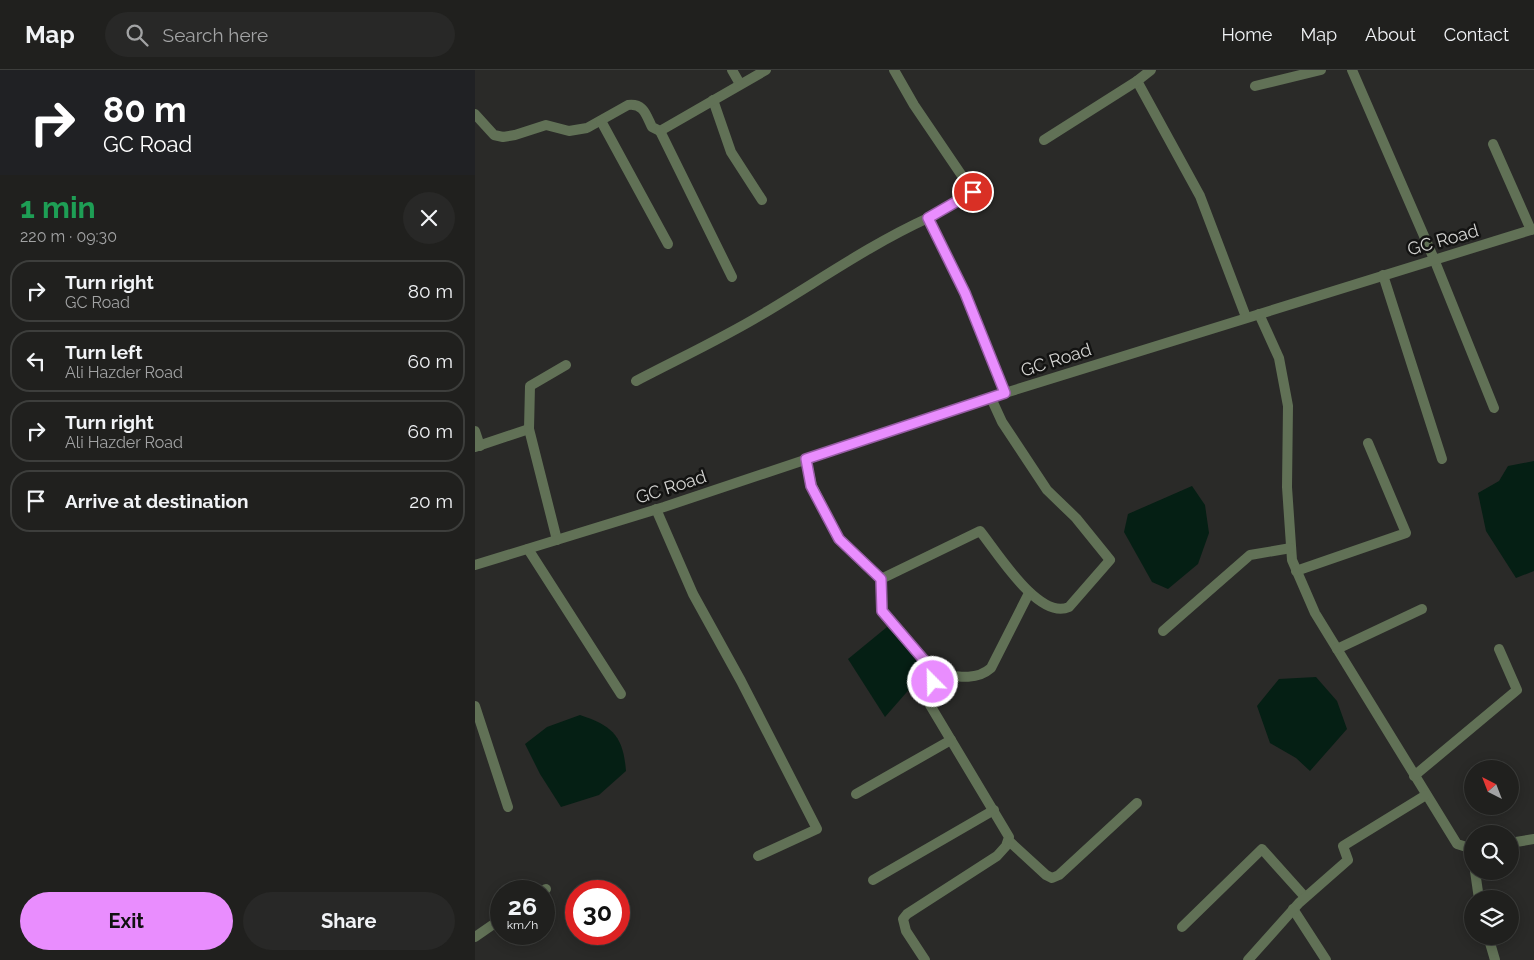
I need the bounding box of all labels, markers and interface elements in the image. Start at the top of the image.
search box [105,12,455,57]
text: Map [25,20,75,49]
icon: search [123,21,151,49]
text: Search here [163,24,268,46]
text: Home [1221,24,1272,45]
text: Map [1300,24,1337,45]
text: About [1365,24,1416,45]
text: Contact [1444,24,1509,45]
text: 80 m [103,89,187,130]
icon: right [20,90,85,155]
text: GC Road [103,131,192,157]
pin [952,171,994,213]
icon: arrive [959,178,987,206]
text: 1 min [20,190,96,225]
button: close [403,192,455,244]
street label: GC Road [1405,219,1481,260]
text: 220 m · 09:30 [20,227,117,246]
text: Turn right [65,271,154,293]
icon: right [22,277,50,305]
text: 80 m [408,280,453,302]
text: GC Road [65,293,130,312]
street label: GC Road [1018,338,1094,381]
text: Turn left [65,341,142,363]
icon: left [22,347,50,375]
text: 60 m [408,350,453,372]
text: Ali Hazder Road [65,363,183,382]
text: Turn right [65,411,154,433]
icon: right [22,417,50,445]
text: 60 m [408,420,453,442]
text: Ali Hazder Road [65,433,183,452]
street label: GC Road [633,465,709,508]
icon: arrive [22,487,50,515]
text: Arrive at destination [65,490,249,512]
text: 20 m [409,490,453,512]
position arrow [906,655,958,707]
north arrow [1464,760,1519,815]
map controls [1464,760,1519,945]
button: search [1464,825,1519,880]
speed limit sign: 30 [565,880,630,945]
button: layers [1464,890,1519,945]
text: 26 [508,891,537,921]
button: Exit [20,892,233,950]
button: Share [243,892,455,950]
text: km/h [507,918,538,932]

